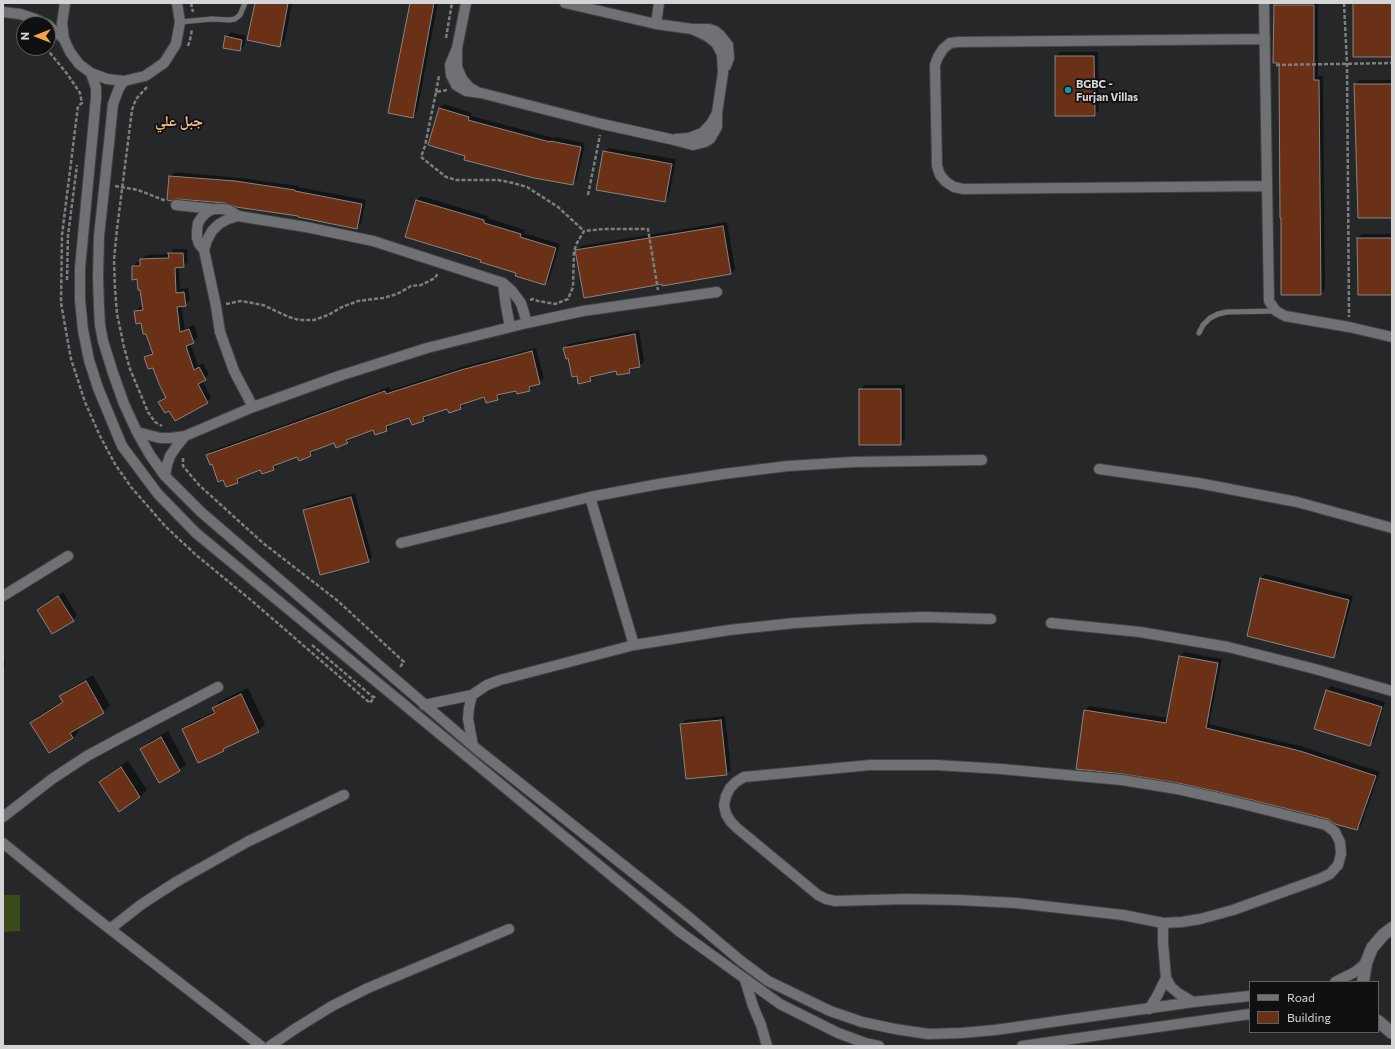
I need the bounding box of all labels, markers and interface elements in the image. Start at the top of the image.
north arrow [16,16,56,56]
text: N [18,32,31,40]
place label: BGBC - Furjan Villas [1076,77,1138,103]
marker: BGBC - Furjan Villas [1063,85,1073,95]
district label: جبل علي [155,112,203,130]
legend [1249,981,1379,1033]
text: Road [1287,990,1315,1004]
text: Building [1287,1010,1331,1024]

